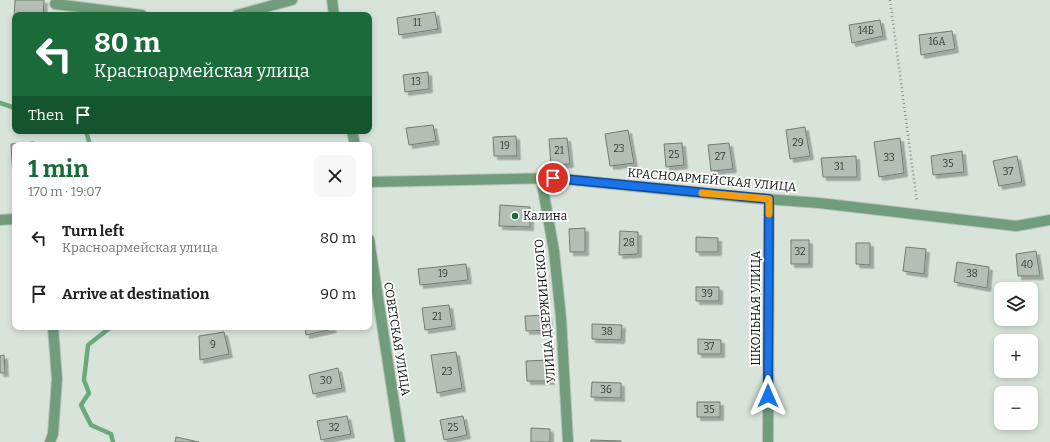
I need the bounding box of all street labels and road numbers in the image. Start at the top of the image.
street label: КРАСНОАРМЕЙСКАЯ УЛИЦА [627,165,798,194]
street label: УЛИЦА ДЗЕРЖИНСКОГО [532,238,558,384]
street label: ШКОЛЬНАЯ УЛИЦА [749,250,763,366]
street label: СОВЕТСКАЯ УЛИЦА [381,281,413,397]

